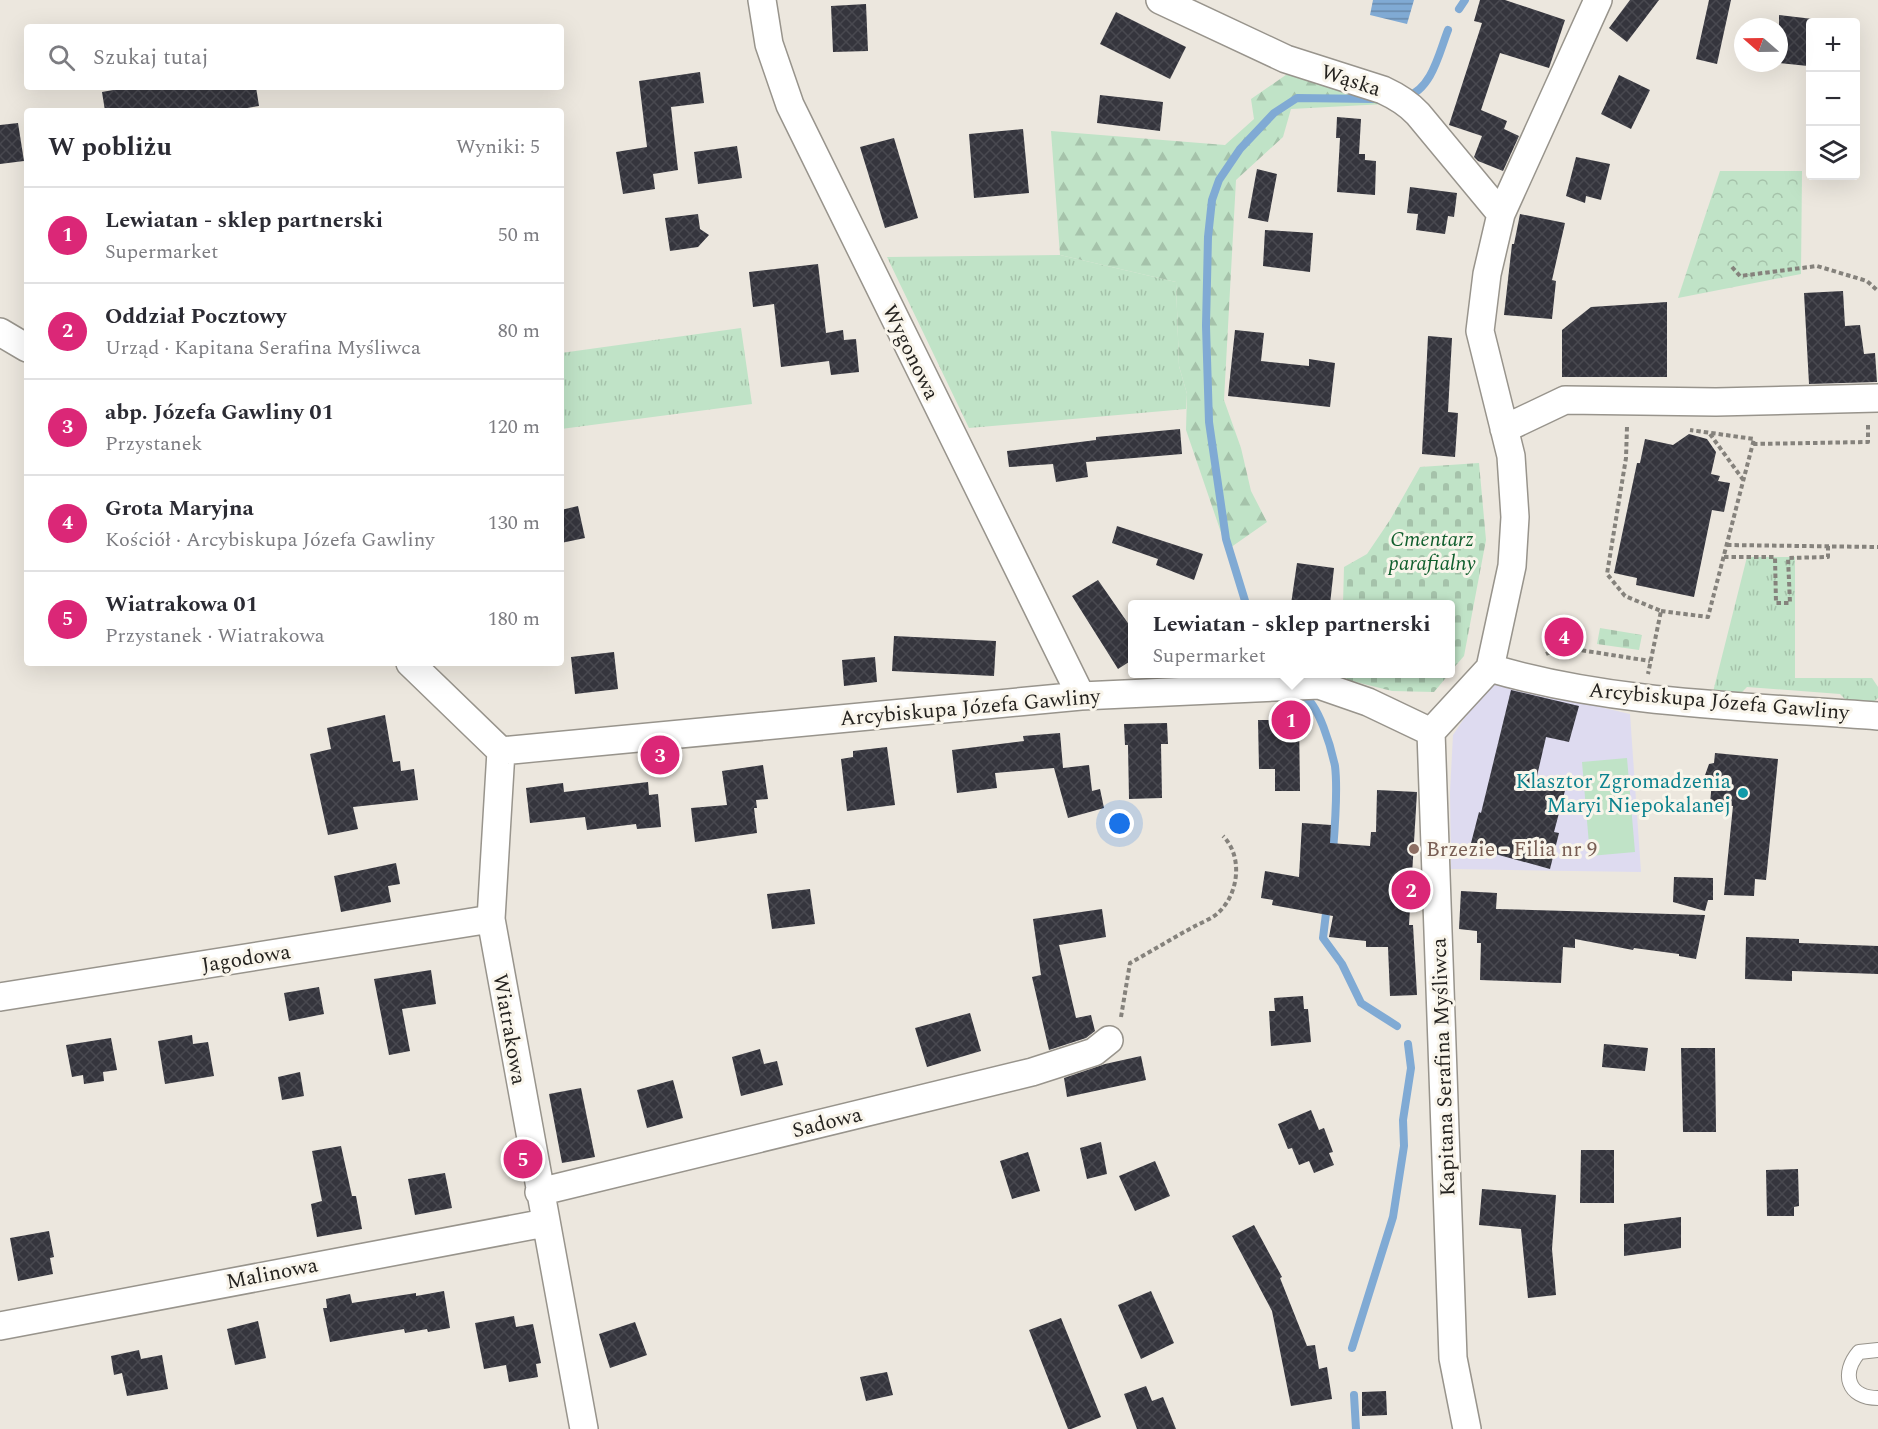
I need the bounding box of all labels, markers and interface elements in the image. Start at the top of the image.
north arrow [1734,18,1788,72]
map controls [1806,18,1860,180]
button: + [1806,18,1860,72]
search box [24,24,564,90]
icon: search [45,41,78,74]
text: Szukaj tutaj [93,41,209,74]
street label: Wąska [1317,56,1385,106]
button: − [1806,72,1860,126]
button: layers [1806,126,1860,180]
text: W pobliżu [48,127,172,167]
text: Wyniki: 5 [456,132,540,162]
text: Lewiatan - sklep partnerski [105,204,383,237]
text: 1 [62,220,73,250]
text: 50 m [498,220,540,250]
text: Supermarket [105,237,218,267]
street label: Wygonowa [873,299,947,406]
text: Oddział Pocztowy [105,300,286,333]
text: 2 [62,316,73,346]
text: 80 m [498,316,540,346]
text: Urząd · Kapitana Serafina Myśliwca [105,333,421,363]
text: abp. Józefa Gawliny 01 [105,396,334,429]
text: 3 [62,412,73,442]
text: 120 m [488,412,540,442]
text: Przystanek [105,429,203,459]
text: Grota Maryjna [105,492,254,525]
text: 4 [62,508,73,538]
text: 130 m [488,508,540,538]
park label: Cmentarz parafialny [1387,524,1476,580]
text: Kościół · Arcybiskupa Józefa Gawliny [105,525,435,555]
text: Wiatrakowa 01 [105,588,258,621]
popup [1128,600,1455,678]
text: 5 [62,604,73,634]
text: 180 m [488,604,540,634]
text: Lewiatan - sklep partnerski [1152,608,1431,641]
pin: 4 [1544,614,1584,660]
text: Przystanek · Wiatrakowa [105,621,324,651]
text: Supermarket [1152,641,1266,671]
street label: Arcybiskupa Józefa Gawliny [1587,675,1851,729]
street label: Arcybiskupa Józefa Gawliny [839,681,1102,735]
pin: 1 [1272,698,1310,742]
pin: 3 [640,732,680,777]
place label: Klasztor Zgromadzenia Maryi Niepokalanej [1515,766,1732,822]
marker: Klasztor Zgromadzenia Maryi Niepokalanej [1736,786,1750,800]
your location [1105,809,1134,838]
place label: Brzezie - Filia nr 9 [1426,834,1597,866]
marker: Brzezie - Filia nr 9 [1407,842,1421,856]
pin: 2 [1392,868,1430,912]
street label: Jagodowa [199,936,294,982]
street label: Kapitana Serafina Myśliwca [1423,936,1465,1197]
street label: Wiatrakowa [484,971,535,1088]
street label: Sadowa [789,1099,866,1147]
pin: 5 [504,1136,542,1182]
street label: Malinowa [224,1249,321,1299]

